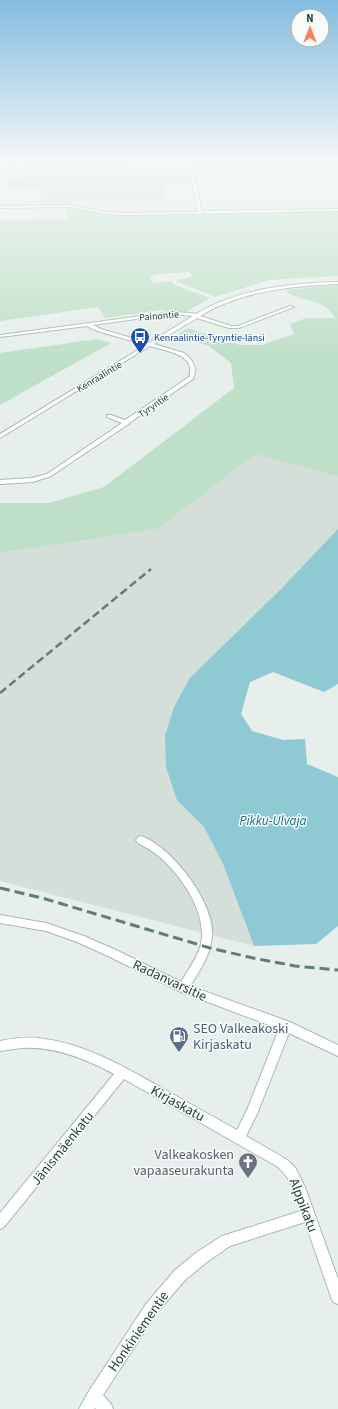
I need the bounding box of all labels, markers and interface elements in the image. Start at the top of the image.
north arrow [290,8,330,48]
text: N [306,11,314,26]
street label: Painontie [139,307,180,325]
bus stop icon: Kenraalintie-Tyryntie-länsi [129,326,151,354]
place label: Kenraalintie-Tyryntie-länsi [154,331,265,345]
street label: Kenraalintie [74,358,125,396]
street label: Tyryntie [135,390,172,421]
water label: Pikku-Ulvaja [239,812,307,830]
street label: Radanvarsitie [129,955,210,1007]
place label: SEO Valkeakoski Kirjaskatu [193,1019,288,1055]
fuel station icon: SEO Valkeakoski Kirjaskatu [168,1025,190,1053]
street label: Kirjaskatu [147,1081,208,1127]
street label: Jänismäenkatu [27,1107,99,1190]
place label: Valkeakosken vapaaseurakunta [133,1145,234,1181]
church icon: Valkeakosken vapaaseurakunta [237,1151,259,1179]
street label: Alppikatu [284,1176,322,1235]
street label: Honkiniementie [104,1287,174,1376]

